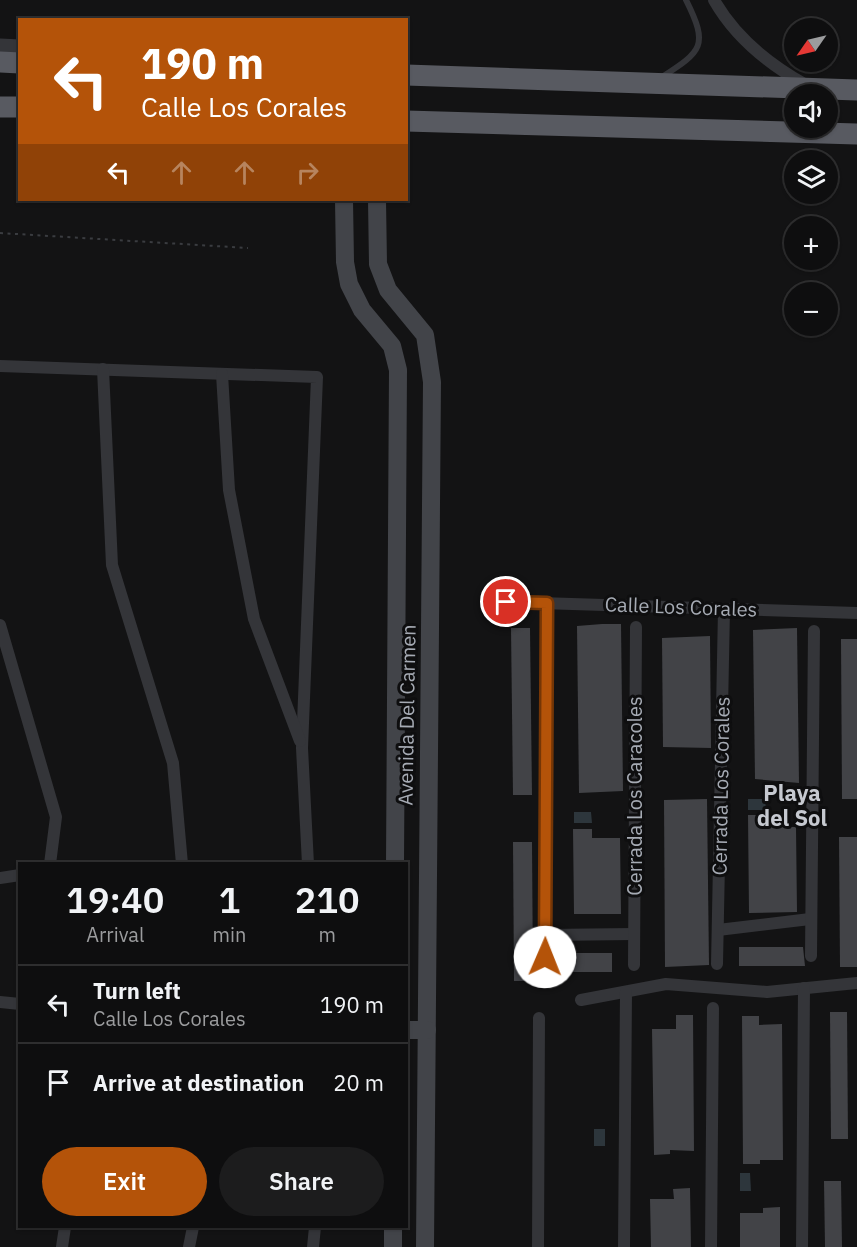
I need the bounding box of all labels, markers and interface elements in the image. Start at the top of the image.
north arrow [784,18,838,72]
map controls [784,18,838,336]
text: 190 m [141,36,264,91]
icon: left [42,42,120,120]
button: sound [784,84,838,138]
text: Calle Los Corales [141,89,347,124]
button: layers [784,150,838,204]
icon: left [102,156,135,189]
icon: ahead [165,156,198,189]
icon: ahead [228,156,261,189]
icon: right [291,156,324,189]
button: + [784,216,838,270]
button: − [784,282,838,336]
pin [480,576,531,627]
icon: arrive [489,585,522,618]
street label: Calle Los Corales [604,590,758,623]
street label: Avenida Del Carmen [391,624,422,806]
street label: Cerrada Los Caracoles [621,696,648,896]
street label: Cerrada Los Corales [705,696,736,876]
district label: Playa del Sol [757,778,828,832]
text: 19:40 [66,876,164,923]
text: 1 [219,876,240,923]
text: 210 [295,876,360,923]
text: Arrival [86,921,144,948]
text: min [213,921,246,948]
text: m [318,921,336,948]
position arrow [513,925,577,989]
text: Turn left [93,976,181,1005]
icon: left [42,988,75,1021]
text: 190 m [320,990,384,1019]
text: Calle Los Corales [93,1005,246,1032]
icon: arrive [42,1066,75,1099]
text: Arrive at destination [93,1068,304,1097]
text: 20 m [333,1068,384,1097]
button: Exit [42,1147,207,1216]
button: Share [219,1147,384,1216]

